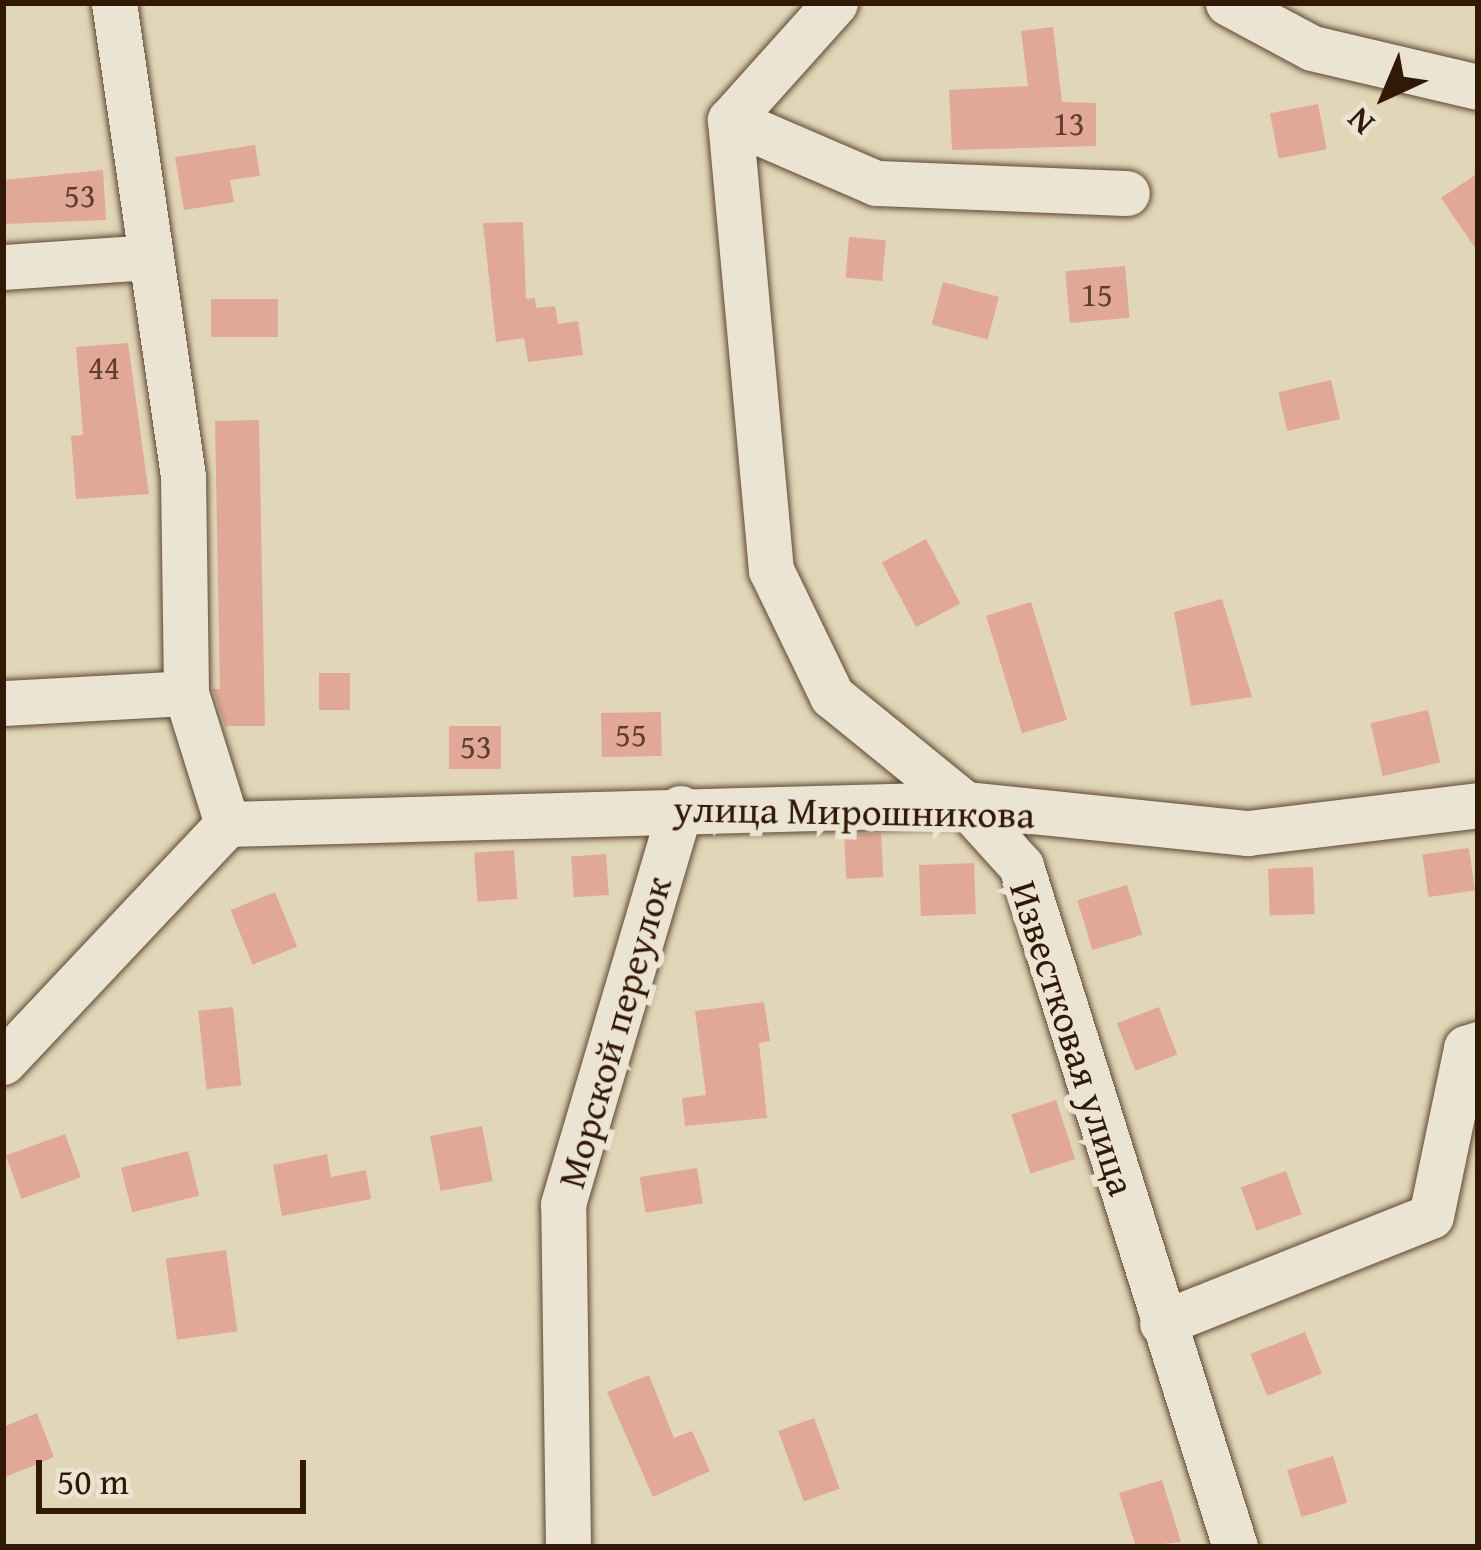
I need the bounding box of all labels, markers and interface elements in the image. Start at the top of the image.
north arrow [1325,36,1445,156]
text: N [1335,97,1385,147]
house number: 13 [1053,104,1085,144]
house number: 53 [64,176,96,216]
house number: 15 [1081,275,1113,315]
house number: 44 [88,348,120,388]
house number: 55 [615,715,647,755]
house number: 53 [460,727,492,767]
street label: улица Мирошникова [673,784,1035,838]
street label: Морской переулок [547,871,681,1193]
street label: Известковая улица [1000,875,1146,1201]
scale bar [42,1436,312,1510]
text: 50 m [57,1454,129,1507]

